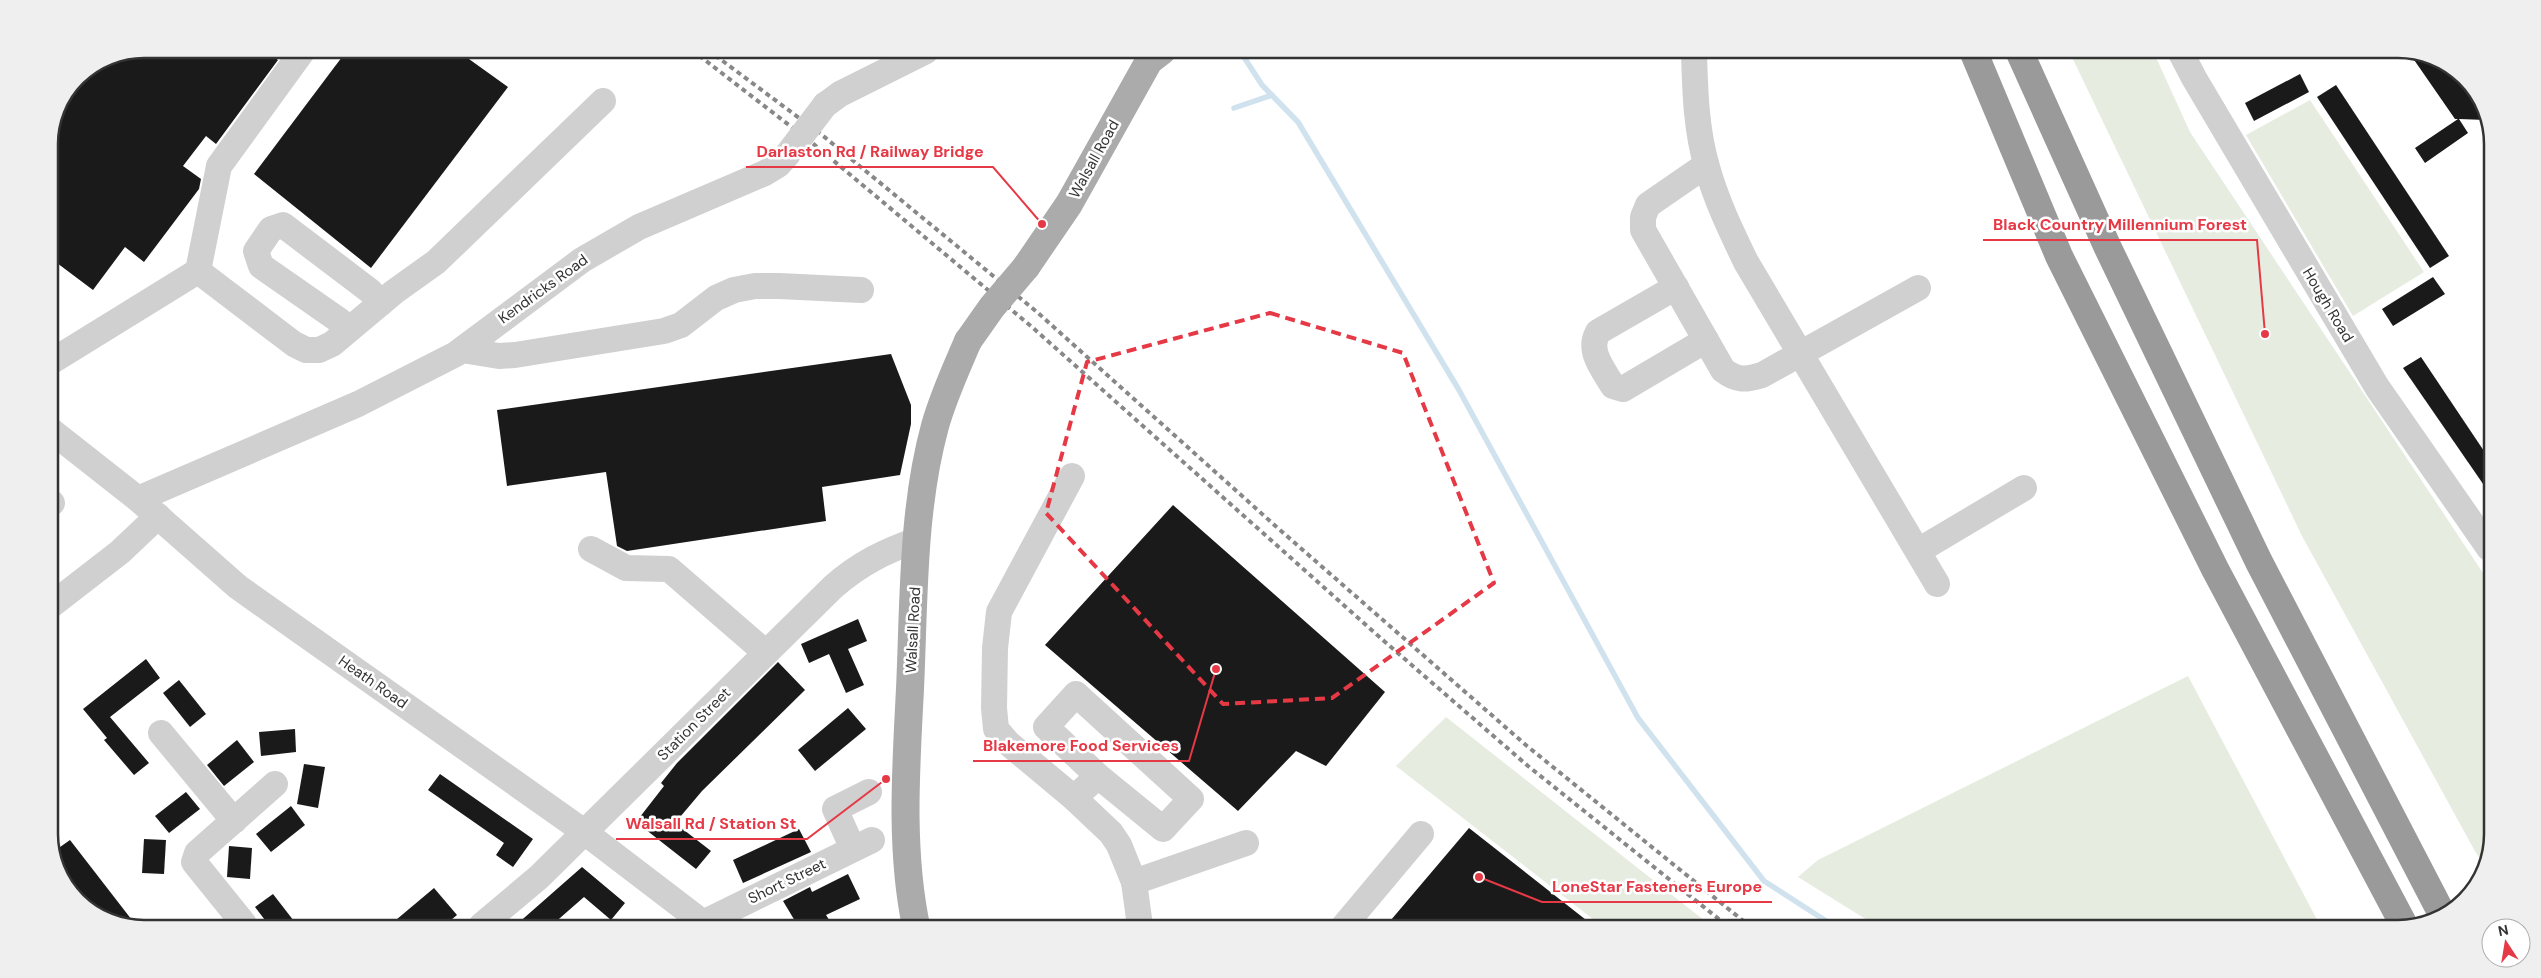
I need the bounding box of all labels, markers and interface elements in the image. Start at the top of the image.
street label: Walsall Road [1064,116,1124,202]
callout: Darlaston Rd / Railway Bridge [746,136,993,167]
text: Darlaston Rd / Railway Bridge [756,141,984,162]
callout: Black Country Millennium Forest [1983,209,2257,240]
text: Black Country Millennium Forest [1993,214,2247,235]
street label: Kendricks Road [494,250,592,328]
street label: Hough Road [2298,264,2358,346]
street label: Walsall Road [901,586,925,674]
street label: Heath Road [334,651,412,713]
street label: Station Street [653,683,735,765]
callout: Blakemore Food Services [973,730,1189,761]
text: Blakemore Food Services [983,735,1179,756]
callout: Walsall Rd / Station St [616,808,807,839]
text: Walsall Rd / Station St [626,813,796,834]
street label: Short Street [745,854,829,908]
callout: LoneStar Fasteners Europe [1542,871,1772,902]
text: LoneStar Fasteners Europe [1552,876,1762,897]
north arrow [2481,918,2531,968]
text: N [2496,920,2510,940]

